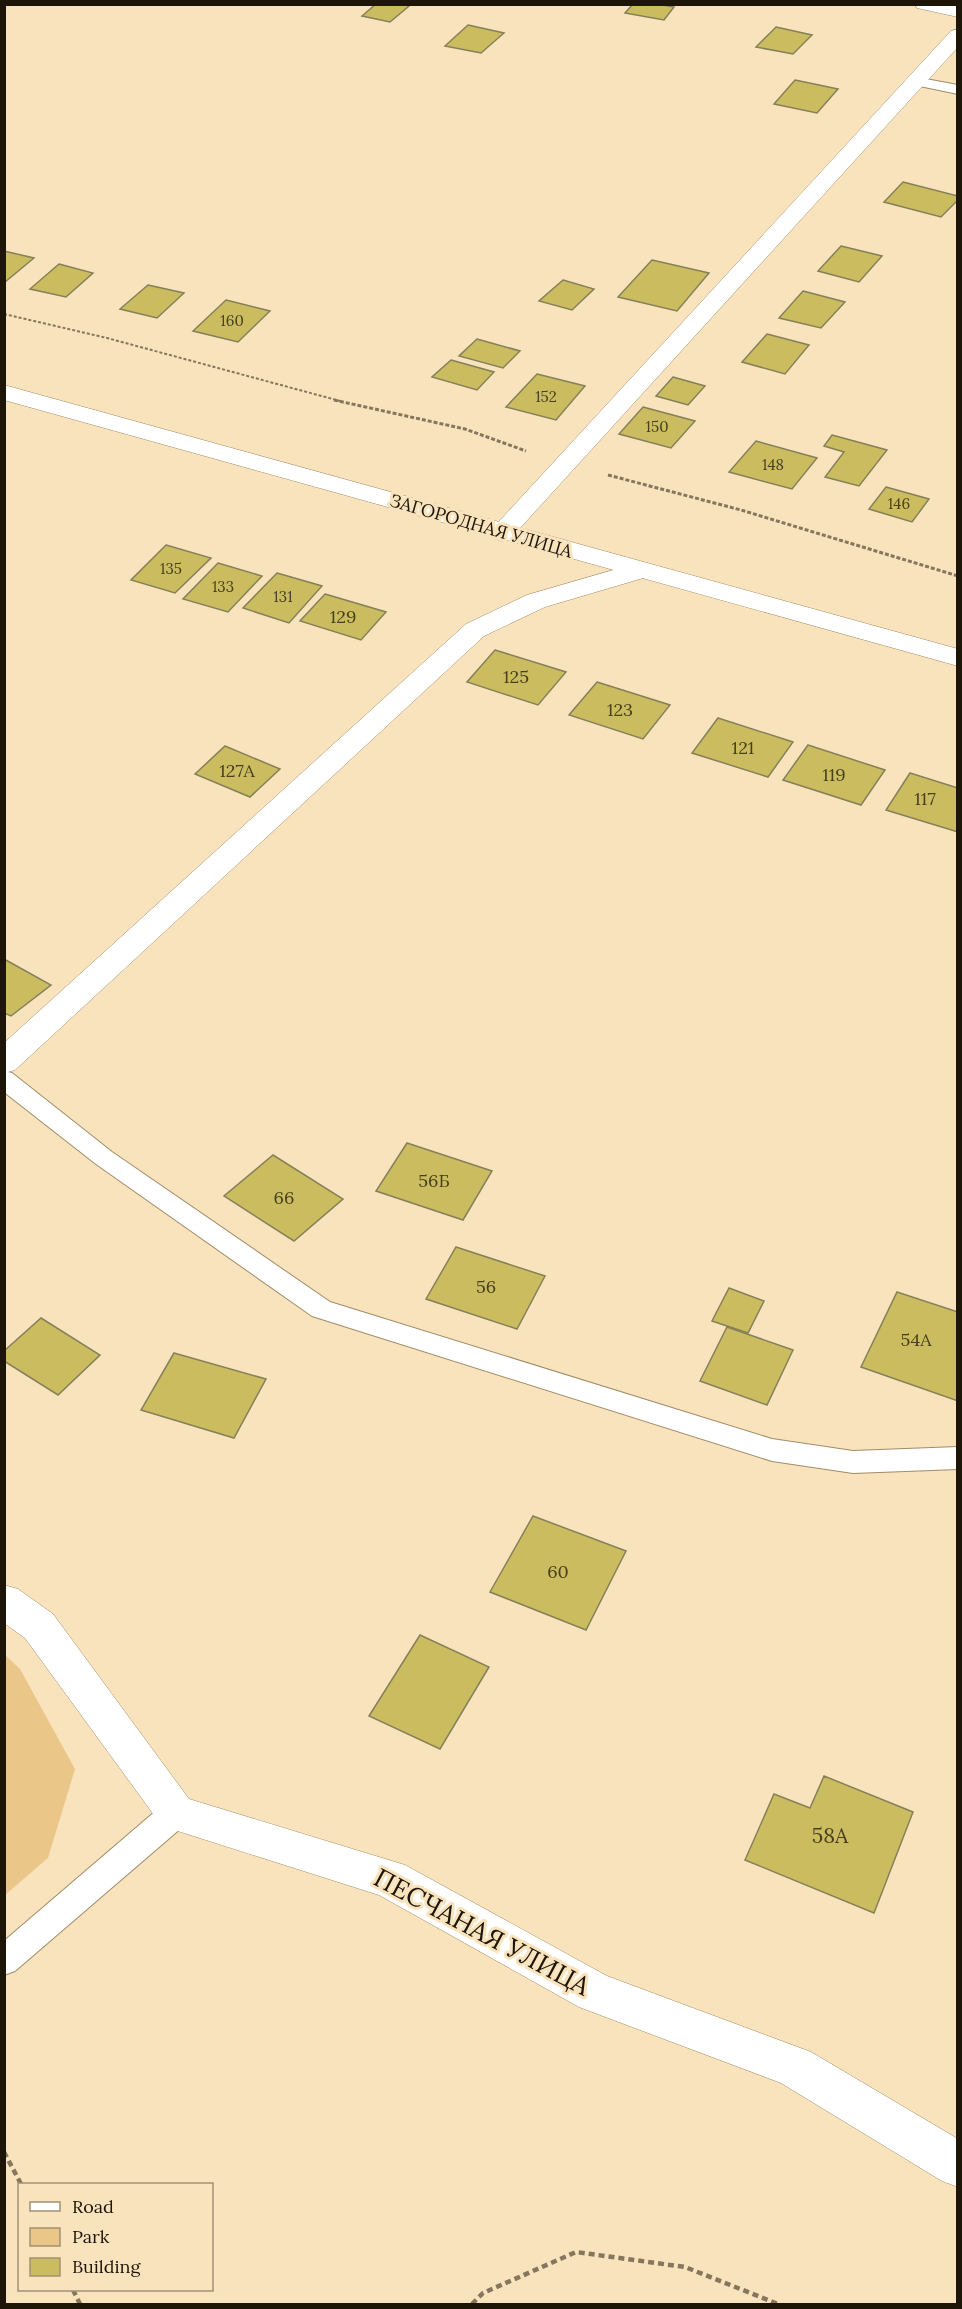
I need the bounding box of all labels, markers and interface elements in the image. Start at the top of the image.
house number: 160 [220,311,244,330]
house number: 152 [535,387,557,406]
house number: 150 [646,417,668,436]
house number: 148 [762,455,784,474]
street label: ЗАГОРОДНАЯ УЛИЦА [387,488,576,563]
house number: 146 [888,494,910,513]
house number: 135 [160,559,182,578]
house number: 133 [212,577,234,596]
house number: 131 [273,587,293,606]
house number: 129 [330,605,356,628]
house number: 125 [503,665,529,688]
house number: 123 [607,698,633,721]
house number: 121 [732,736,754,759]
house number: 127А [219,759,255,782]
house number: 119 [822,763,846,786]
house number: 117 [914,787,936,810]
house number: 56Б [418,1169,450,1192]
house number: 66 [274,1186,294,1209]
house number: 56 [476,1275,496,1298]
house number: 54А [901,1328,932,1351]
house number: 60 [547,1560,569,1583]
house number: 58А [812,1822,849,1849]
street label: ПЕСЧАНАЯ УЛИЦА [369,1861,597,2003]
legend [18,2183,213,2291]
text: Road [72,2195,114,2218]
text: Park [72,2225,110,2248]
text: Building [72,2255,142,2278]

